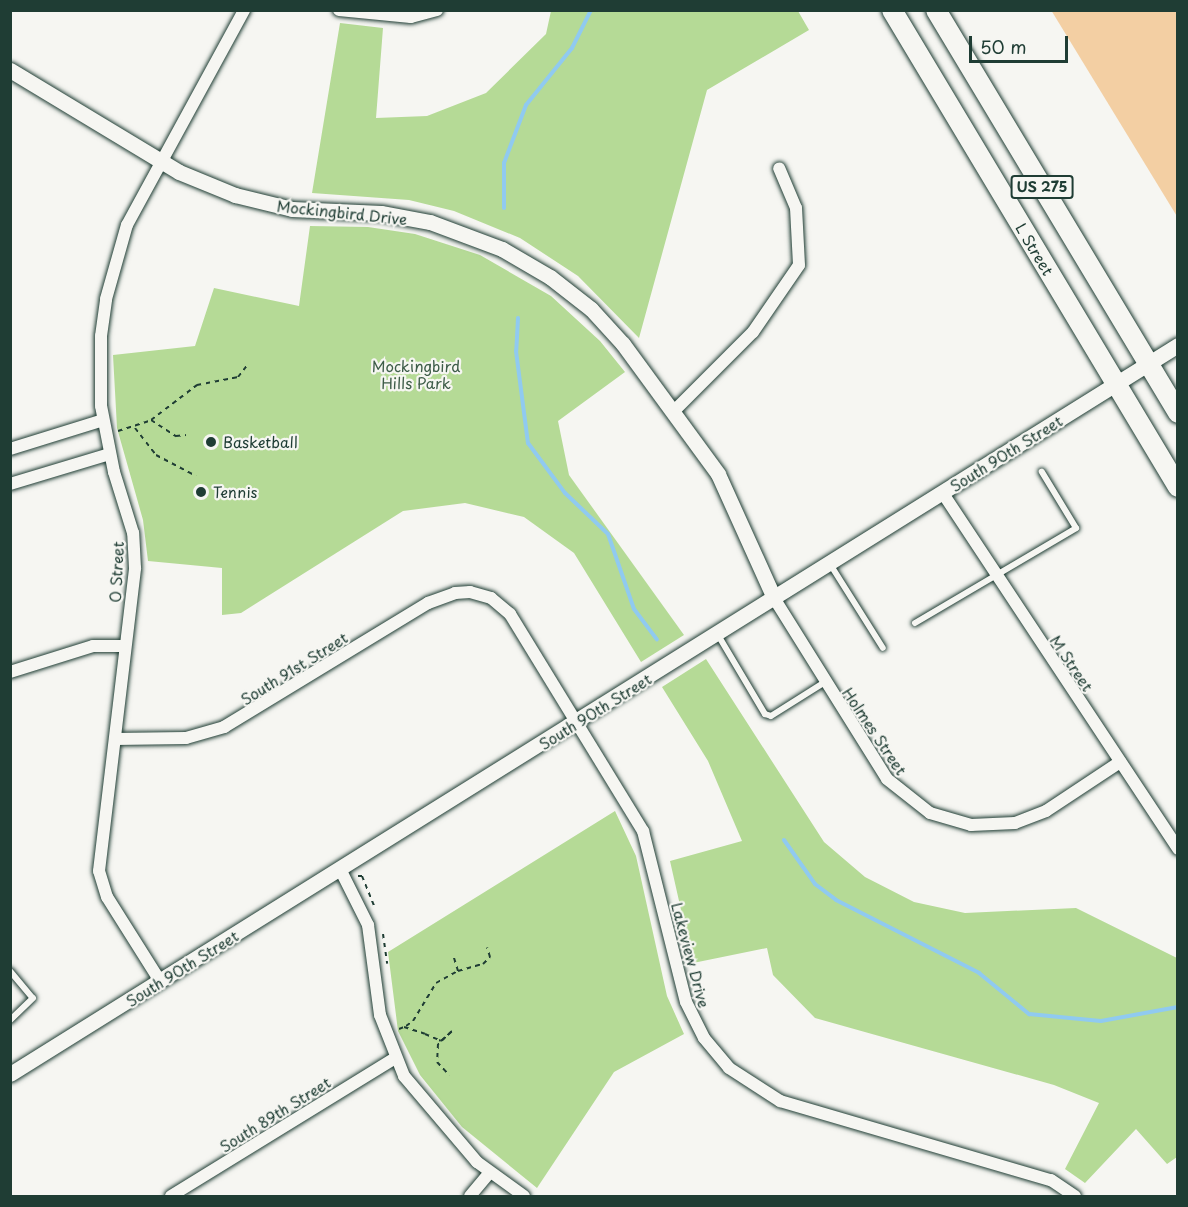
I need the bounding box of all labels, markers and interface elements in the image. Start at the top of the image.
scale bar [972,24,1071,62]
text: 50 m [980,33,1027,60]
road number: US 275 [1010,176,1074,198]
street label: Mockingbird Drive [275,196,409,228]
street label: L Street [1012,219,1058,279]
park label: Mockingbird Hills Park [372,356,460,391]
street label: South 90th Street [946,411,1066,495]
place label: Basketball [223,433,298,451]
marker: Basketball [204,435,218,449]
place label: Tennis [213,483,257,501]
marker: Tennis [194,485,208,499]
street label: O Street [105,541,127,603]
street label: South 91st Street [236,627,352,709]
street label: M Street [1047,632,1097,694]
street label: South 90th Street [535,669,655,753]
street label: Holmes Street [839,684,911,778]
street label: Lakeview Drive [668,900,714,1010]
street label: South 90th Street [122,926,242,1010]
street label: South 89th Street [216,1072,334,1156]

